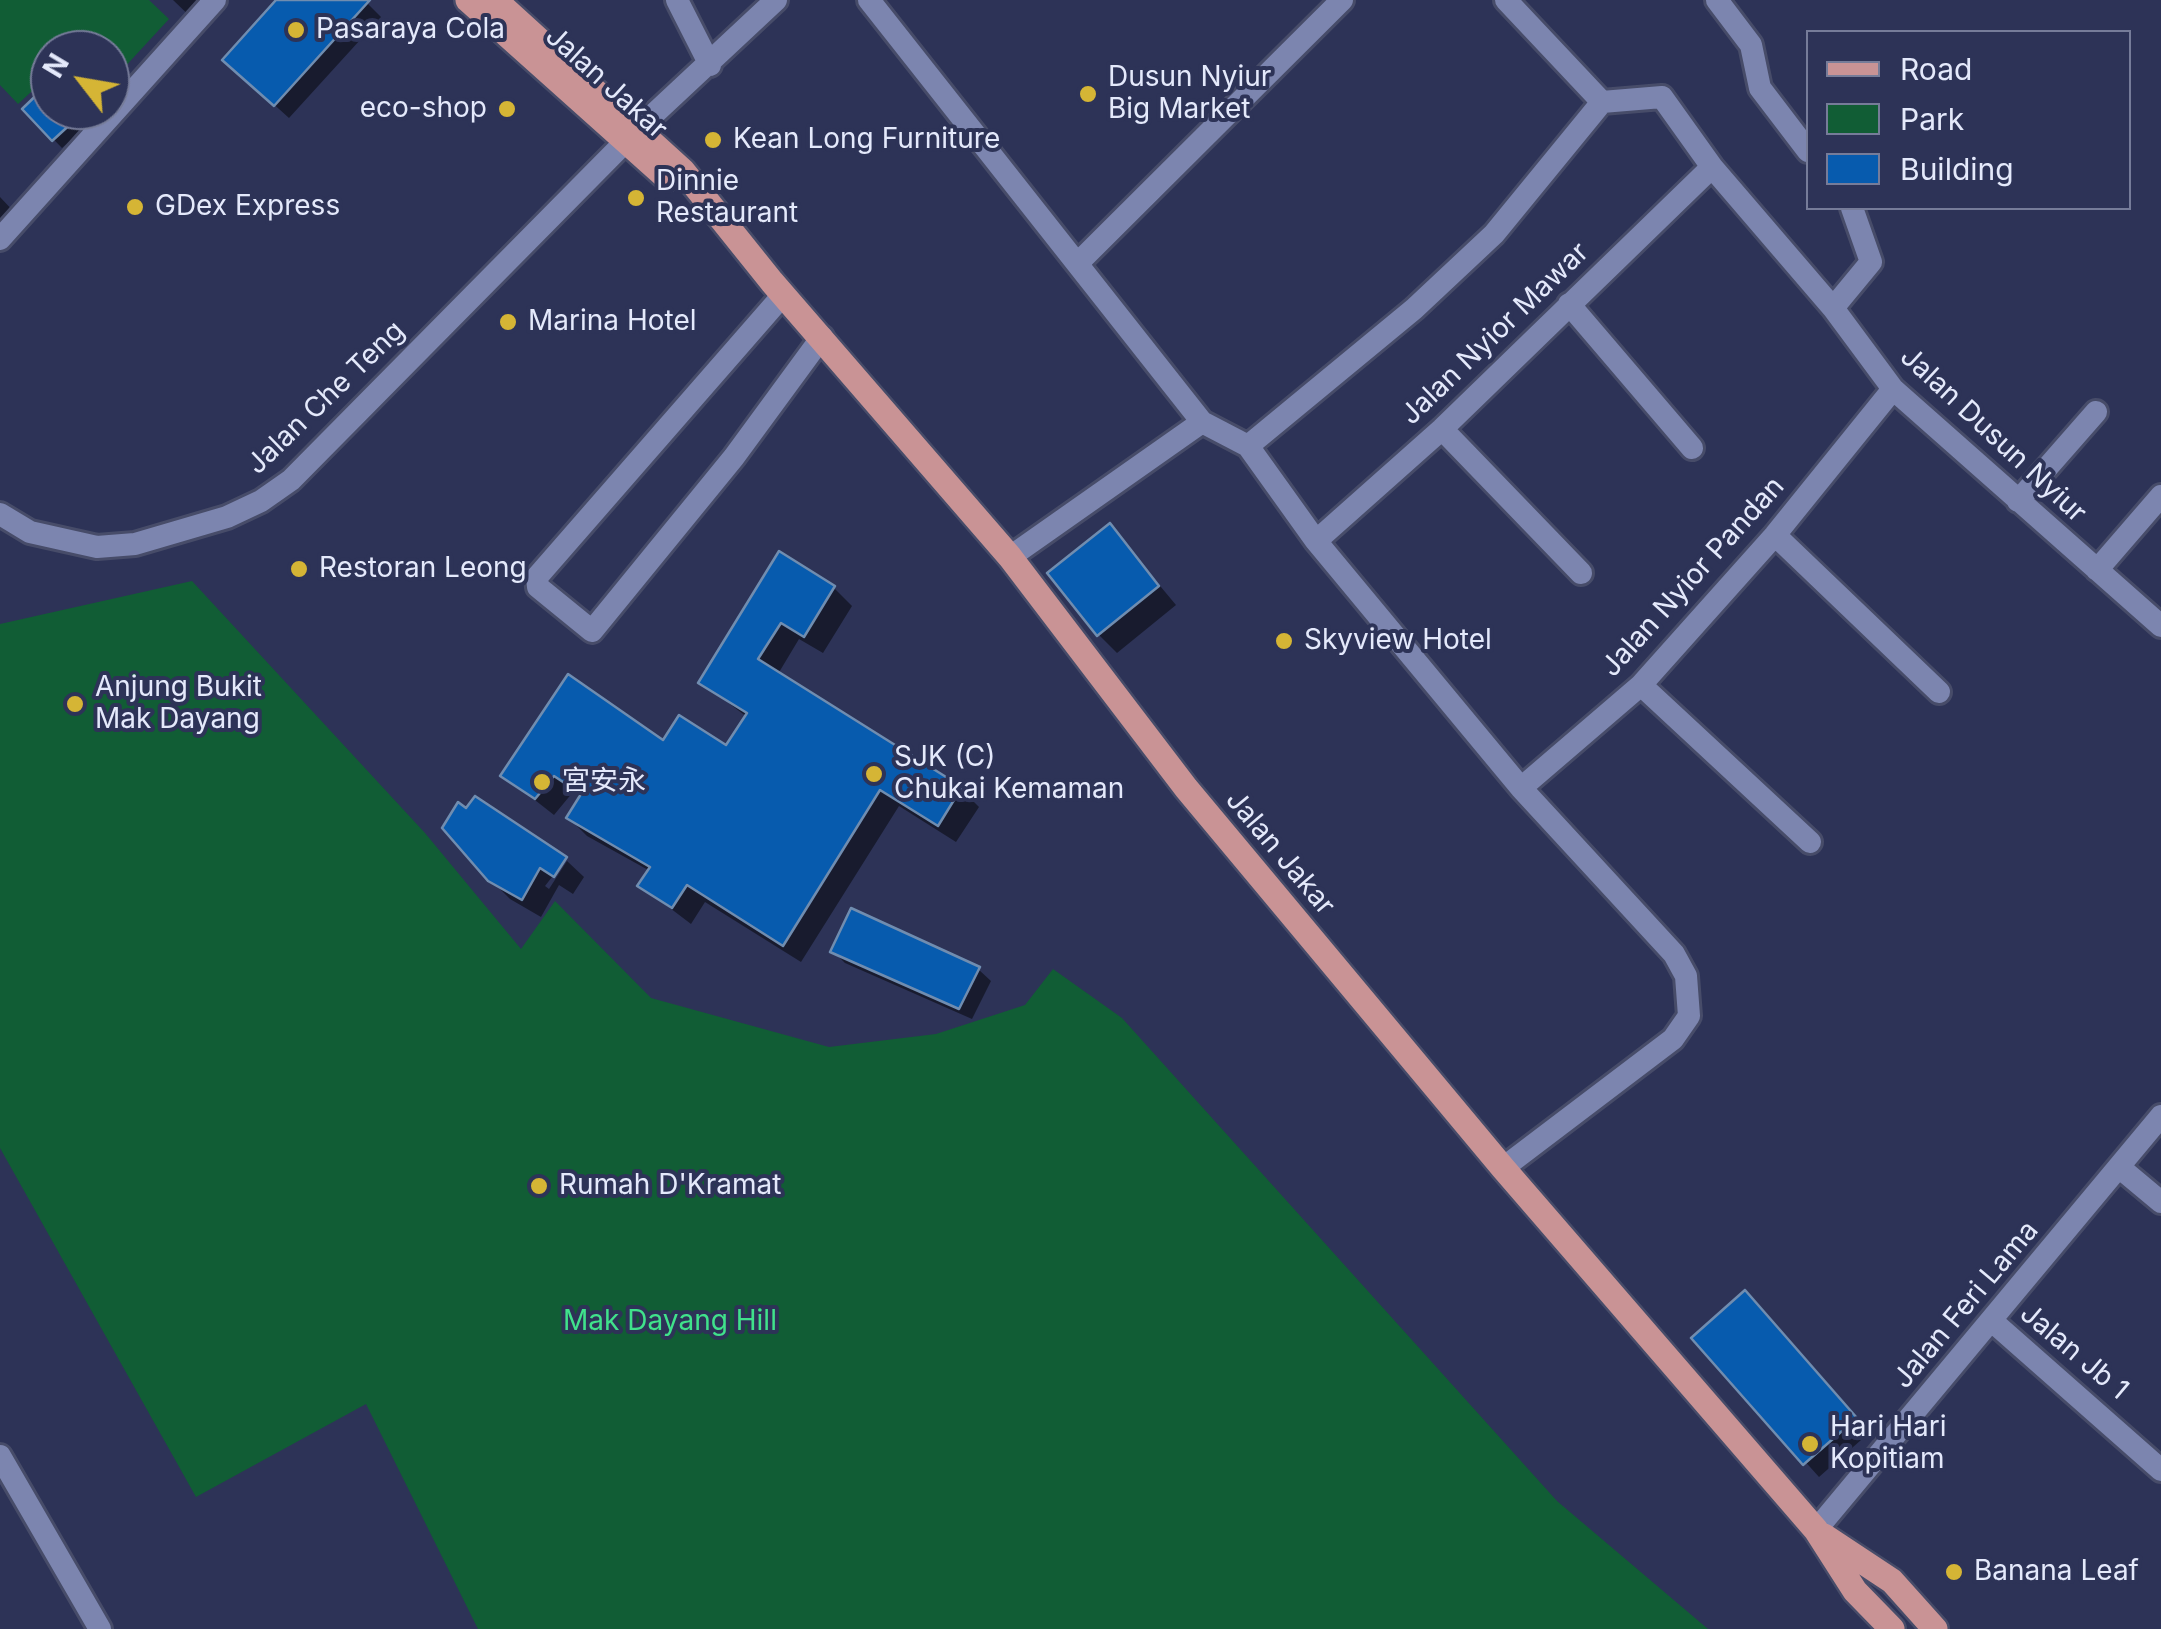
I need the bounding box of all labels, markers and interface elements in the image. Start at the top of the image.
place label: Pasaraya Cola [316,13,505,47]
marker: Pasaraya Cola [285,19,307,41]
street label: Jalan Jakar [538,20,674,146]
north arrow [30,30,130,130]
legend [1806,30,2131,210]
text: N [36,48,76,83]
text: Road [1900,51,1972,87]
place label: Dusun Nyiur Big Market [1108,61,1271,127]
marker: Dusun Nyiur Big Market [1077,83,1099,105]
place label: eco-shop [360,92,487,126]
marker: eco-shop [496,98,518,120]
text: Park [1900,101,1964,137]
place label: Kean Long Furniture [733,123,1000,157]
marker: Kean Long Furniture [702,129,724,151]
text: Building [1900,151,2014,187]
place label: Dinnie Restaurant [656,165,798,231]
marker: Dinnie Restaurant [625,187,647,209]
place label: GDex Express [155,190,340,224]
marker: GDex Express [124,196,146,218]
street label: Jalan Nyior Mawar [1394,236,1596,432]
place label: Marina Hotel [528,305,697,339]
marker: Marina Hotel [497,311,519,333]
street label: Jalan Che Teng [240,314,412,482]
street label: Jalan Dusun Nyiur [1893,340,2093,530]
street label: Jalan Nyior Pandan [1594,470,1792,684]
place label: Restoran Leong [319,552,527,586]
marker: Restoran Leong [288,558,310,580]
place label: Skyview Hotel [1304,624,1492,658]
marker: Skyview Hotel [1273,630,1295,652]
place label: Anjung Bukit Mak Dayang [95,671,262,737]
marker: Anjung Bukit Mak Dayang [64,693,86,715]
place label: SJK (C) Chukai Kemaman [894,741,1124,807]
marker: SJK (C) Chukai Kemaman [863,763,885,785]
place label: 宮安永 [562,765,646,799]
marker: 宮安永 [531,771,553,793]
street label: Jalan Jakar [1218,784,1342,922]
place label: Rumah D'Kramat [559,1169,781,1203]
marker: Rumah D'Kramat [528,1175,550,1197]
street label: Jalan Feri Lama [1886,1215,2046,1395]
street label: Jalan Jb 1 [2013,1297,2135,1407]
park label: Mak Dayang Hill [563,1305,777,1339]
place label: Hari Hari Kopitiam [1830,1411,1946,1477]
marker: Hari Hari Kopitiam [1799,1433,1821,1455]
place label: Banana Leaf [1974,1555,2139,1589]
marker: Banana Leaf [1943,1561,1965,1583]

